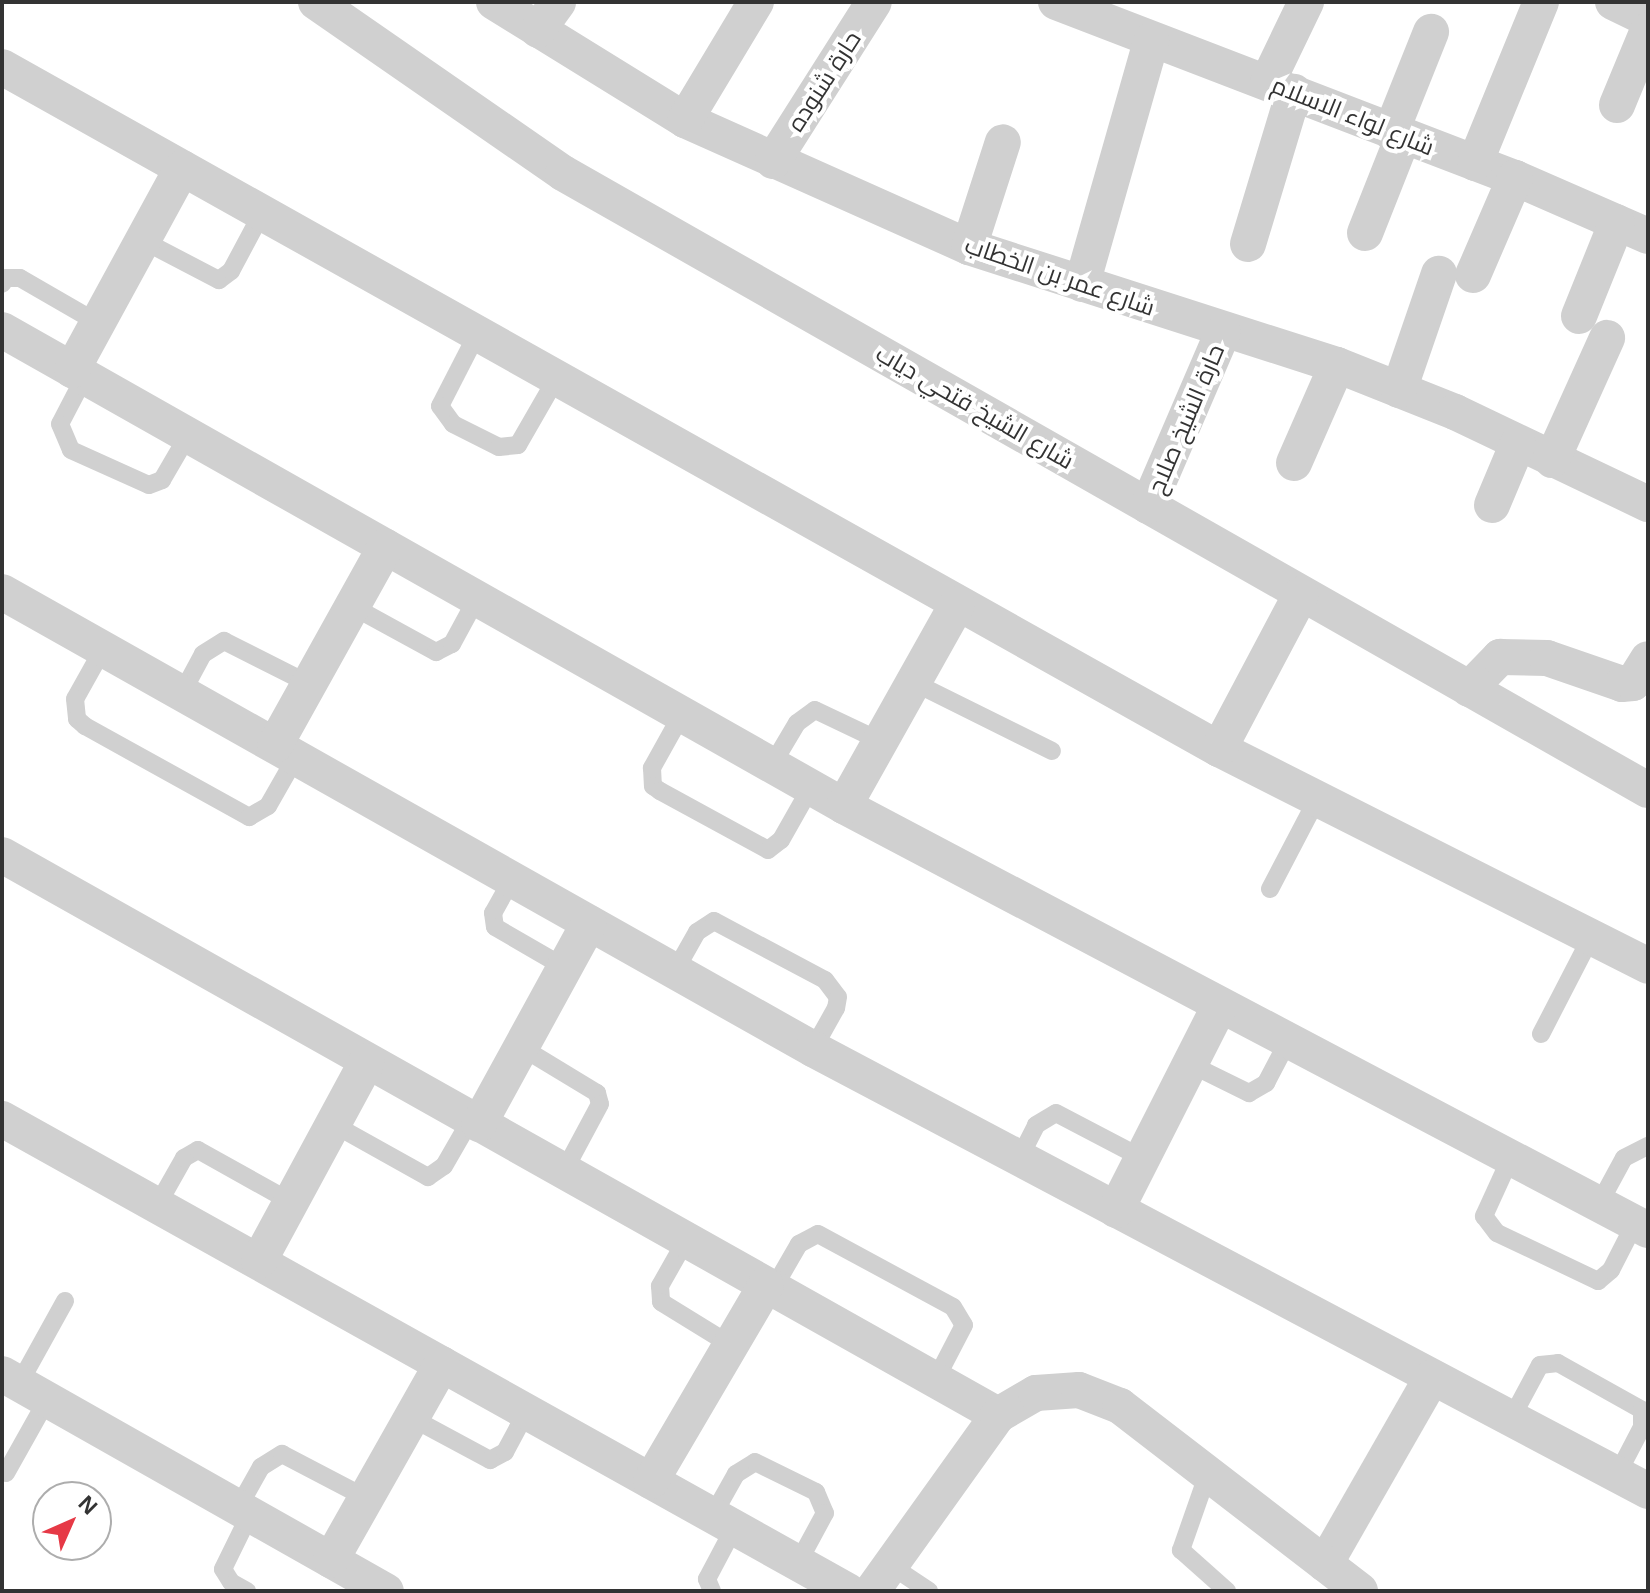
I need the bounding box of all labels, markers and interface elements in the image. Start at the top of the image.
street label: حارة شنوده [781,25,867,137]
street label: شارع لواء الاسلام [1268,70,1438,162]
street label: شارع عمر بن الخطاب [961,230,1159,322]
street label: شارع الشيخ فتحي دياب [871,339,1079,475]
street label: حارة الشيخ صلاح [1142,340,1230,498]
north arrow [32,1481,112,1561]
text: N [73,1491,102,1520]

